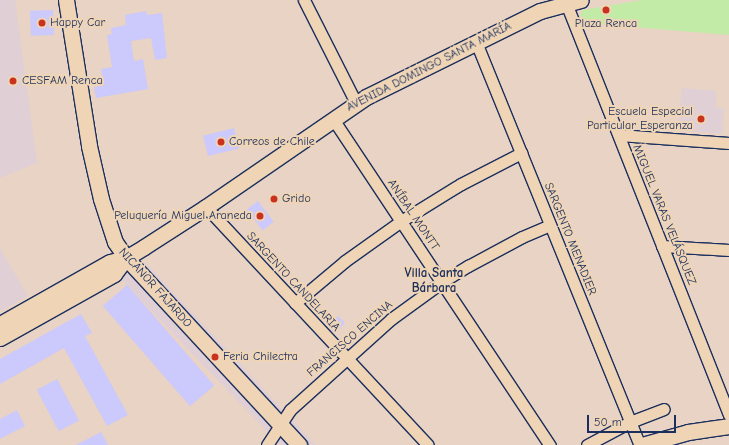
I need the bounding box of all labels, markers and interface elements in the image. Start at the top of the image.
marker: Plaza Renca [601,5,611,15]
place label: Happy Car [50,16,105,30]
place label: Plaza Renca [575,17,637,31]
marker: Happy Car [37,18,47,28]
street label: AVENIDA DOMINGO SANTA MARÍA [344,19,514,115]
place label: CESFAM Renca [22,74,103,88]
marker: CESFAM Renca [7,75,19,87]
place label: Escuela Especial Particular Esperanza [587,105,693,133]
marker: Escuela Especial Particular Esperanza [696,114,706,124]
place label: Correos de Chile [229,135,315,149]
marker: Correos de Chile [216,137,226,147]
street label: MIGUEL VARAS VELÁSQUEZ [629,143,699,287]
street label: ANÍBAL MONTT [384,177,442,253]
street label: SARGENTO MENADIER [541,181,599,297]
place label: Grido [282,192,311,206]
marker: Grido [269,194,279,204]
place label: Peluquería Miguel Araneda [114,209,252,223]
marker: Peluquería Miguel Araneda [255,211,265,221]
street label: SARGENTO CANDELARIA [243,229,343,335]
street label: NICANOR FAJARDO [116,245,194,331]
district label: Villa Santa Bárbara [405,266,463,297]
street label: FRANCISCO ENCINA [304,298,396,380]
place label: Feria Chilectra [223,350,298,364]
marker: Feria Chilectra [210,352,220,362]
scale bar [589,407,678,433]
text: 50 m [594,415,622,429]

